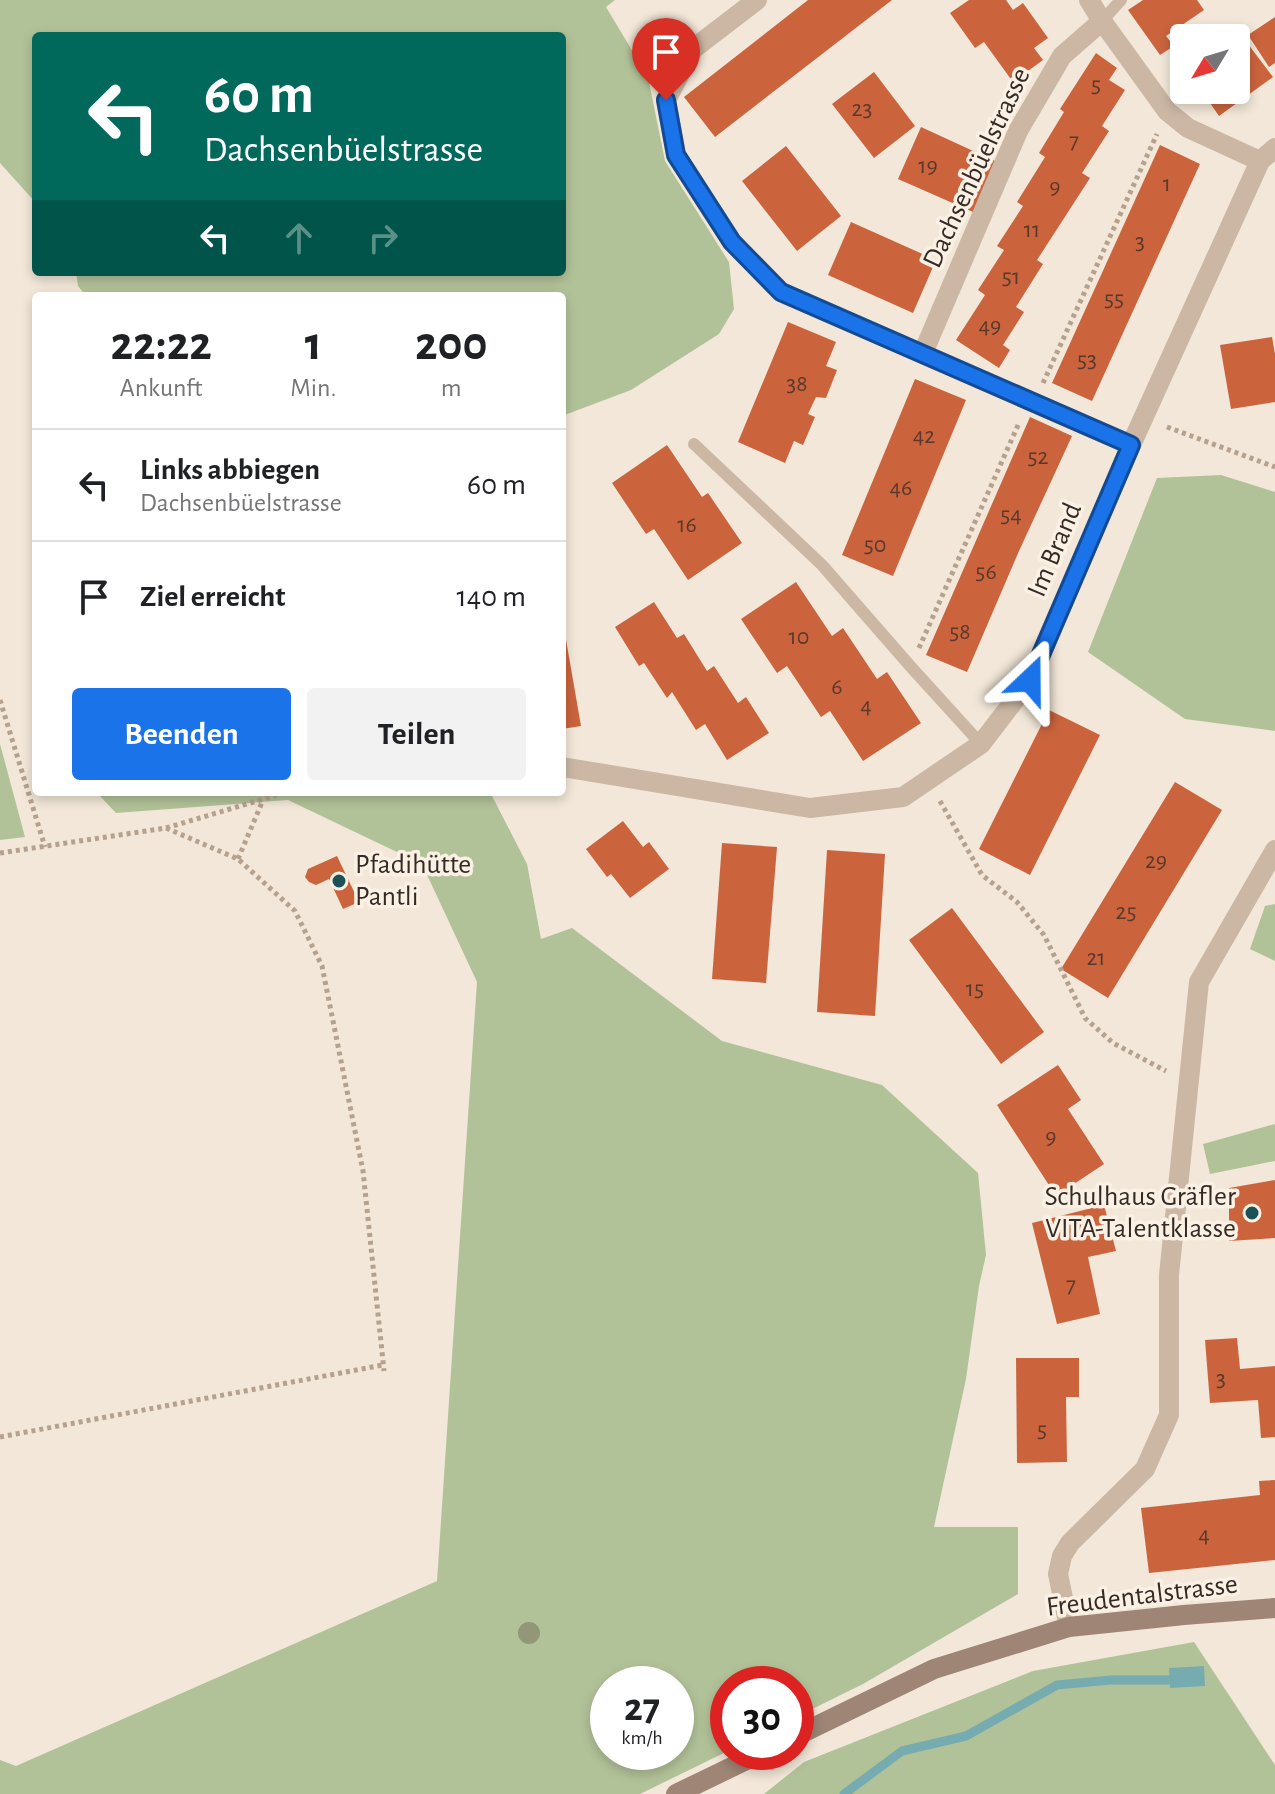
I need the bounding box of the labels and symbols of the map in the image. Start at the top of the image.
pin [632,18,700,100]
north arrow [1170,24,1250,104]
street label: Dachsenbüelstrasse [918,64,1036,272]
house number: 5 [1091,73,1101,97]
house number: 23 [852,97,872,121]
house number: 7 [1069,129,1079,153]
house number: 19 [918,154,938,178]
house number: 1 [1163,172,1171,196]
house number: 9 [1049,175,1061,199]
house number: 11 [1024,218,1040,242]
house number: 3 [1135,230,1145,254]
house number: 51 [1002,265,1020,289]
house number: 55 [1104,287,1124,311]
house number: 49 [979,314,1001,338]
house number: 53 [1077,348,1097,372]
house number: 38 [786,372,808,396]
house number: 42 [913,424,935,448]
house number: 52 [1028,445,1049,469]
house number: 46 [890,476,912,500]
street label: Im Brand [1023,499,1087,601]
house number: 54 [1000,503,1022,527]
house number: 16 [677,513,697,537]
house number: 50 [864,533,886,557]
house number: 56 [975,560,997,584]
house number: 58 [949,620,971,644]
house number: 10 [789,625,809,649]
position arrow [988,638,1072,722]
house number: 6 [831,675,843,699]
house number: 4 [860,694,872,718]
house number: 29 [1145,849,1167,873]
place label: Pfadihütte Pantli [355,851,471,911]
marker: Pfadihütte Pantli [330,872,348,890]
house number: 25 [1116,900,1136,924]
house number: 21 [1086,946,1106,970]
house number: 15 [966,977,984,1001]
house number: 9 [1045,1125,1057,1149]
place label: Schulhaus Gräfler VITA-Talentklasse [1045,1183,1236,1243]
marker: Schulhaus Gräfler VITA-Talentklasse [1243,1204,1261,1222]
house number: 7 [1066,1273,1076,1297]
house number: 3 [1216,1367,1226,1391]
house number: 5 [1037,1418,1047,1442]
house number: 4 [1198,1523,1210,1547]
street label: Freudentalstrasse [1045,1570,1239,1622]
speed limit sign: 30 [710,1666,814,1770]

